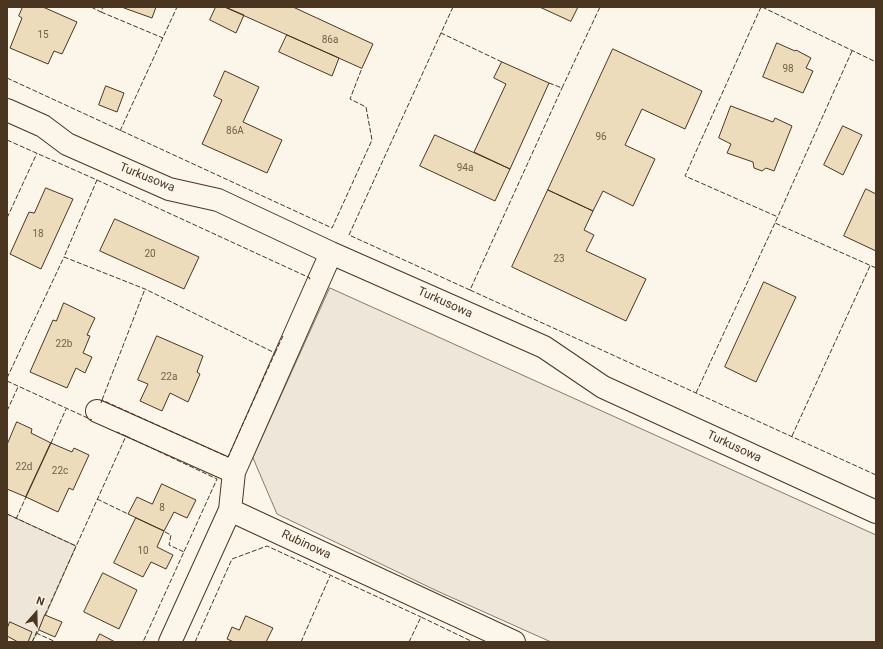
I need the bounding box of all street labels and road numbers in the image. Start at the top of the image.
street label: Turkusowa [117,160,177,196]
street label: Turkusowa [415,285,475,321]
street label: Turkusowa [704,428,764,466]
street label: Rubinowa [279,527,333,563]

